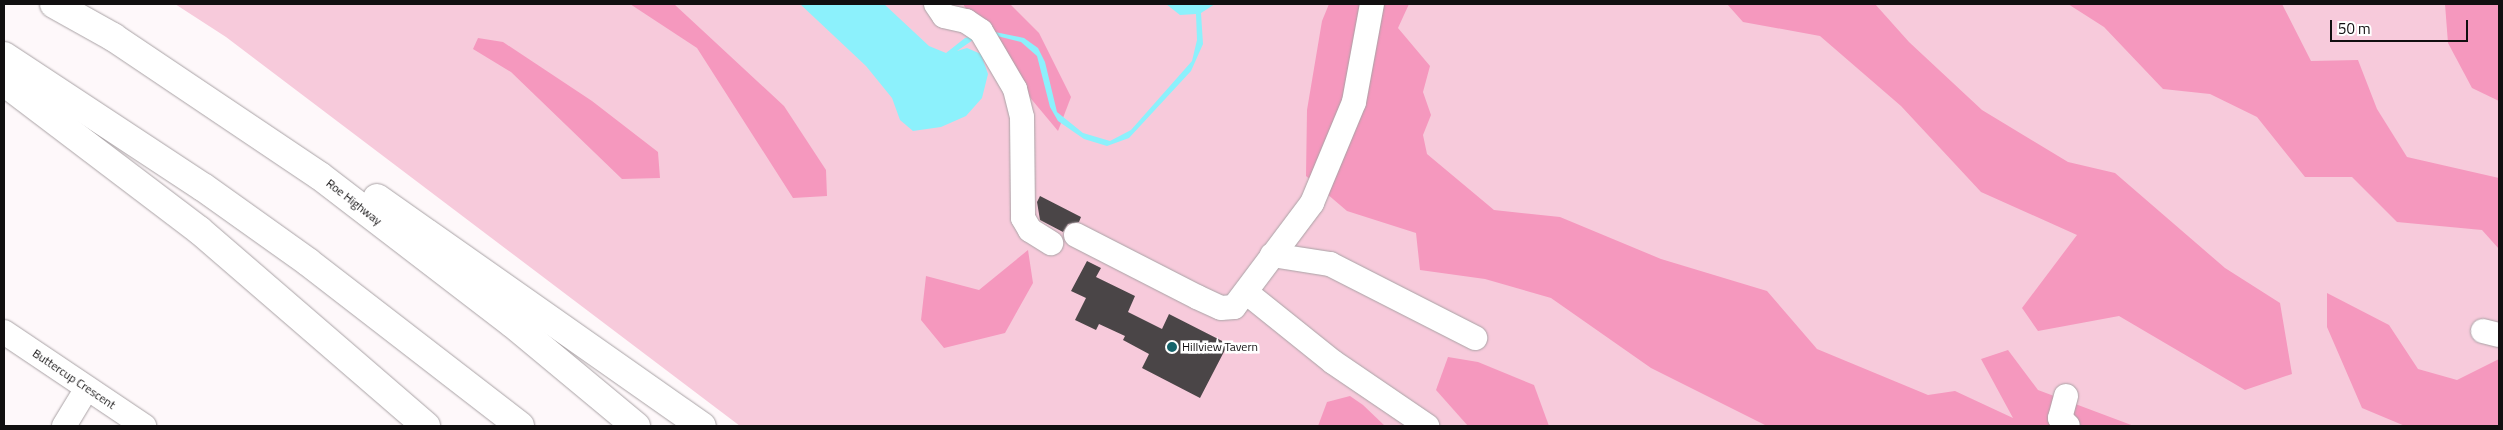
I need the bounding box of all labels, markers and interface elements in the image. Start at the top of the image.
scale bar [2333,10,2470,42]
text: 50 m [2338,17,2371,40]
street label: Roe Highway [323,176,385,228]
place label: Hillview Tavern [1182,340,1258,354]
marker: Hillview Tavern [1166,341,1178,353]
street label: Buttercup Crescent [30,346,118,412]

